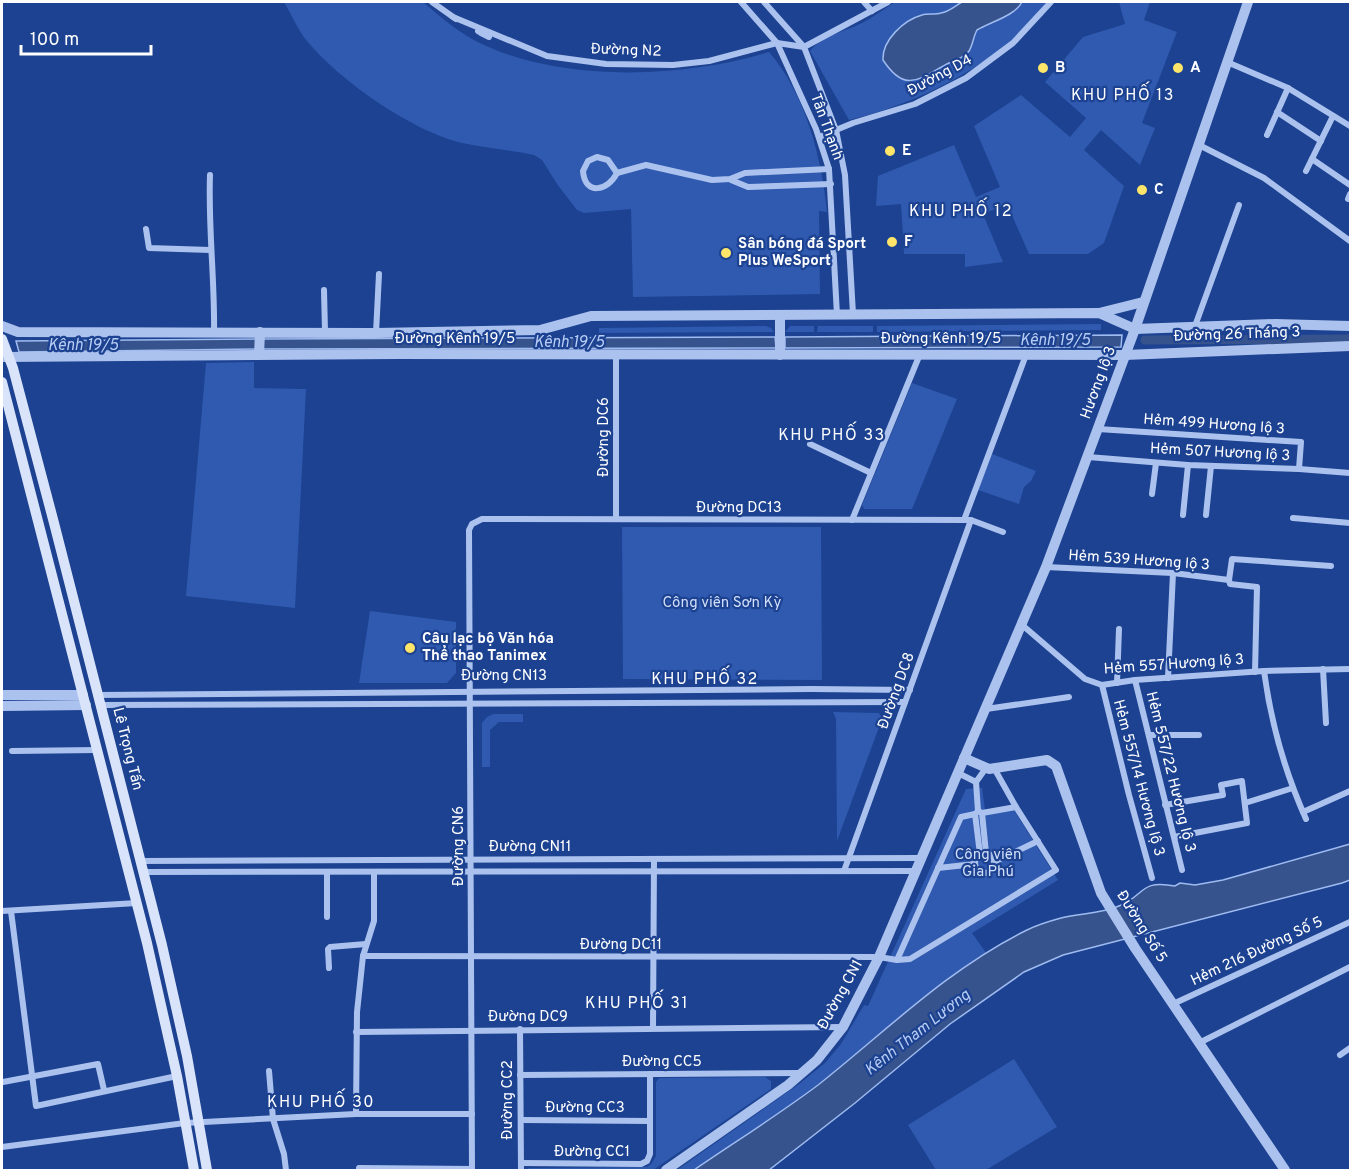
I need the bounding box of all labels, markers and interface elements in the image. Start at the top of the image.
scale bar [21,18,152,56]
text: 100 m [30,29,79,52]
street label: Đường N2 [590,40,662,62]
street label: Đường D4 [904,51,976,101]
place label: B [1055,59,1065,78]
place label: A [1190,59,1201,78]
marker: B [1036,61,1050,75]
marker: A [1171,61,1185,75]
district label: KHU PHỐ 13 [1071,81,1175,106]
street label: Tân Thạnh [805,91,847,163]
place label: E [902,142,911,161]
marker: E [883,144,897,158]
place label: C [1154,181,1164,200]
marker: C [1135,183,1149,197]
district label: KHU PHỐ 12 [909,197,1013,222]
place label: F [904,233,913,252]
place label: Sân bóng đá Sport Plus WeSport [738,235,866,271]
marker: F [885,235,899,249]
marker: Sân bóng đá Sport Plus WeSport [719,246,733,260]
street label: Đường 26 Tháng 3 [1173,323,1301,347]
street label: Đường Kênh 19/5 [395,330,515,349]
street label: Đường Kênh 19/5 [881,330,1001,349]
water label: Kênh 19/5 [1020,331,1091,351]
water label: Kênh 19/5 [534,333,605,353]
water label: Kênh 19/5 [48,336,119,356]
street label: Hương lộ 3 [1077,344,1121,422]
street label: Đường DC6 [595,397,614,477]
street label: Hẻm 499 Hương lộ 3 [1143,411,1285,439]
district label: KHU PHỐ 33 [778,421,886,446]
street label: Hẻm 507 Hương lộ 3 [1149,440,1291,466]
street label: Đường DC13 [696,499,782,518]
street label: Hẻm 539 Hương lộ 3 [1068,547,1210,575]
park label: Công viên Sơn Kỳ [663,594,781,613]
place label: Câu lạc bộ Văn hóa Thể thao Tanimex [422,630,554,666]
marker: Câu lạc bộ Văn hóa Thể thao Tanimex [403,641,417,655]
street label: Đường DC8 [874,650,920,732]
street label: Hẻm 557 Hương lộ 3 [1103,651,1245,679]
district label: KHU PHỐ 32 [651,665,759,690]
street label: Đường CN13 [461,667,547,686]
street label: Hẻm 557/22 Hương lộ 3 [1141,690,1199,854]
street label: Hẻm 557/14 Hương lộ 3 [1108,698,1168,858]
street label: Lê Trọng Tấn [108,705,147,793]
street label: Đường CN6 [450,806,469,886]
street label: Đường CN11 [489,838,571,857]
park label: Công viên Gia Phú [955,846,1021,882]
street label: Đường Số 5 [1111,887,1171,967]
street label: Hẻm 216 Đường Số 5 [1187,912,1326,991]
street label: Đường DC11 [580,936,662,955]
street label: Đường CN1 [814,957,868,1033]
water label: Kênh Tham Lương [861,985,975,1080]
district label: KHU PHỐ 31 [585,989,689,1014]
street label: Đường DC9 [488,1008,568,1027]
street label: Đường CC5 [622,1053,702,1072]
street label: Đường CC2 [499,1060,518,1140]
district label: KHU PHỐ 30 [267,1088,375,1113]
street label: Đường CC3 [545,1099,625,1118]
street label: Đường CC1 [554,1143,630,1162]

